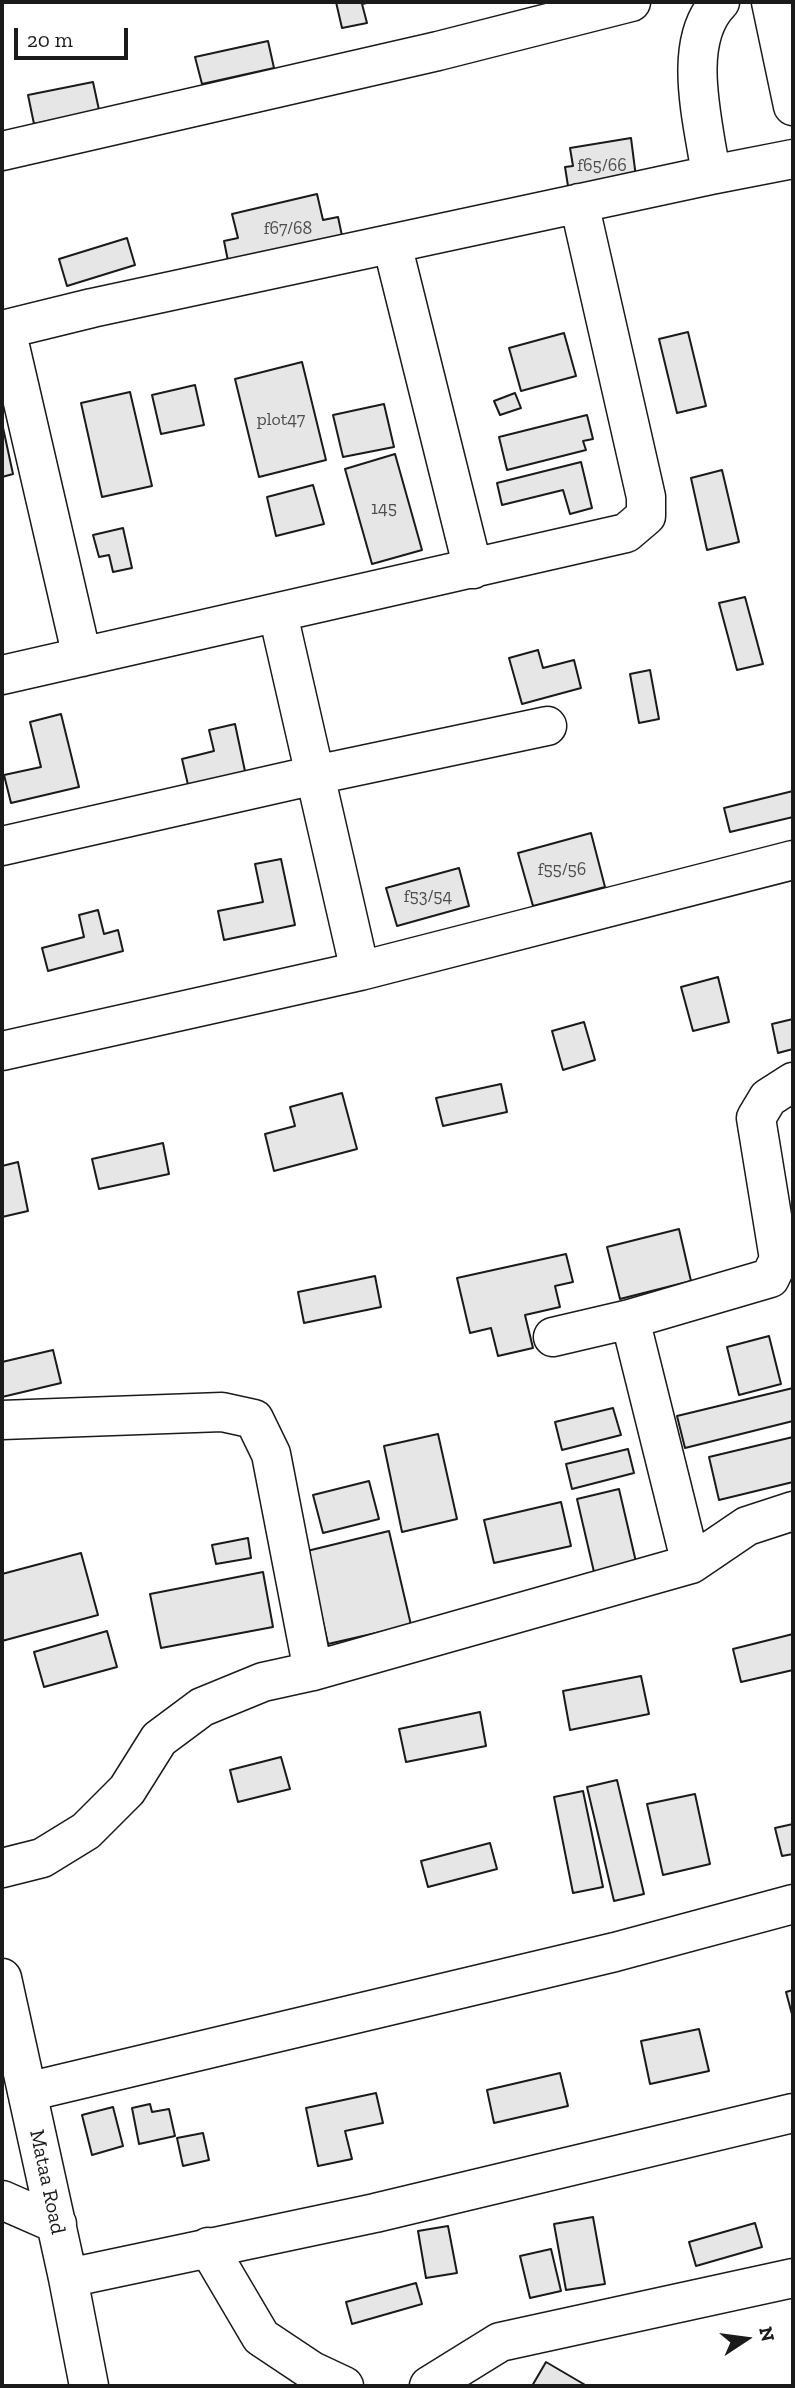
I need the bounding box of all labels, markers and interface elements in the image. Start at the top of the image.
scale bar [18,14,131,58]
text: 20 m [27,27,73,52]
house number: f65/66 [577,155,627,177]
house number: f67/68 [264,218,312,240]
house number: plot47 [257,409,305,431]
house number: 145 [371,498,397,520]
house number: f55/56 [538,859,586,881]
house number: f53/54 [404,886,452,908]
street label: Mataa Road [24,2127,70,2237]
north arrow [711,2304,781,2374]
text: N [754,2325,780,2344]

